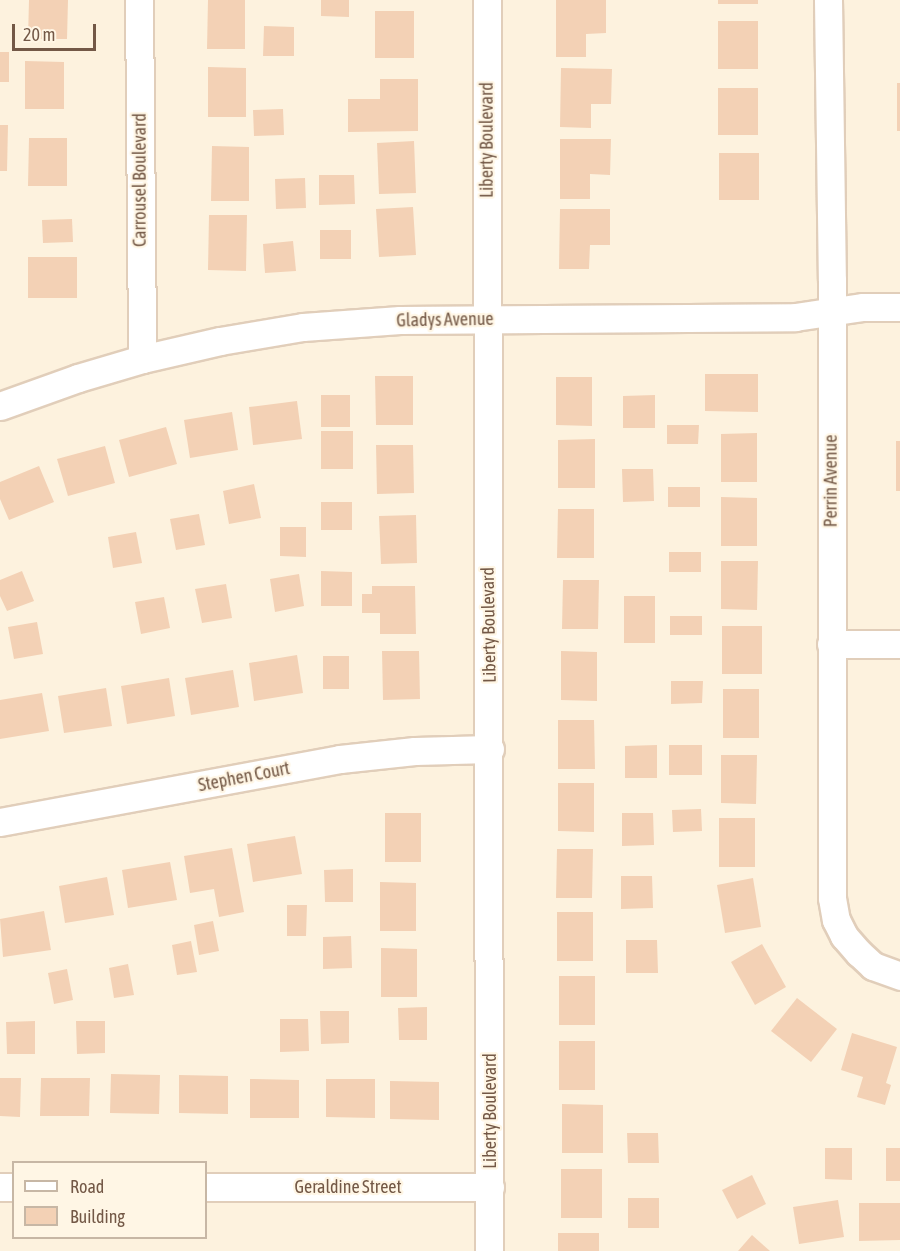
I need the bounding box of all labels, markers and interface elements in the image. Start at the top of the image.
scale bar [15,12,99,50]
text: 20 m [23,24,55,45]
street label: Liberty Boulevard [476,82,498,198]
street label: Carrousel Boulevard [129,113,151,247]
street label: Gladys Avenue [396,308,494,332]
street label: Perrin Avenue [820,435,842,527]
street label: Liberty Boulevard [477,567,501,683]
street label: Stephen Court [196,758,292,796]
street label: Liberty Boulevard [479,1053,501,1169]
legend [12,1161,207,1239]
text: Road [70,1176,104,1197]
street label: Geraldine Street [294,1176,402,1198]
text: Building [70,1206,125,1227]

